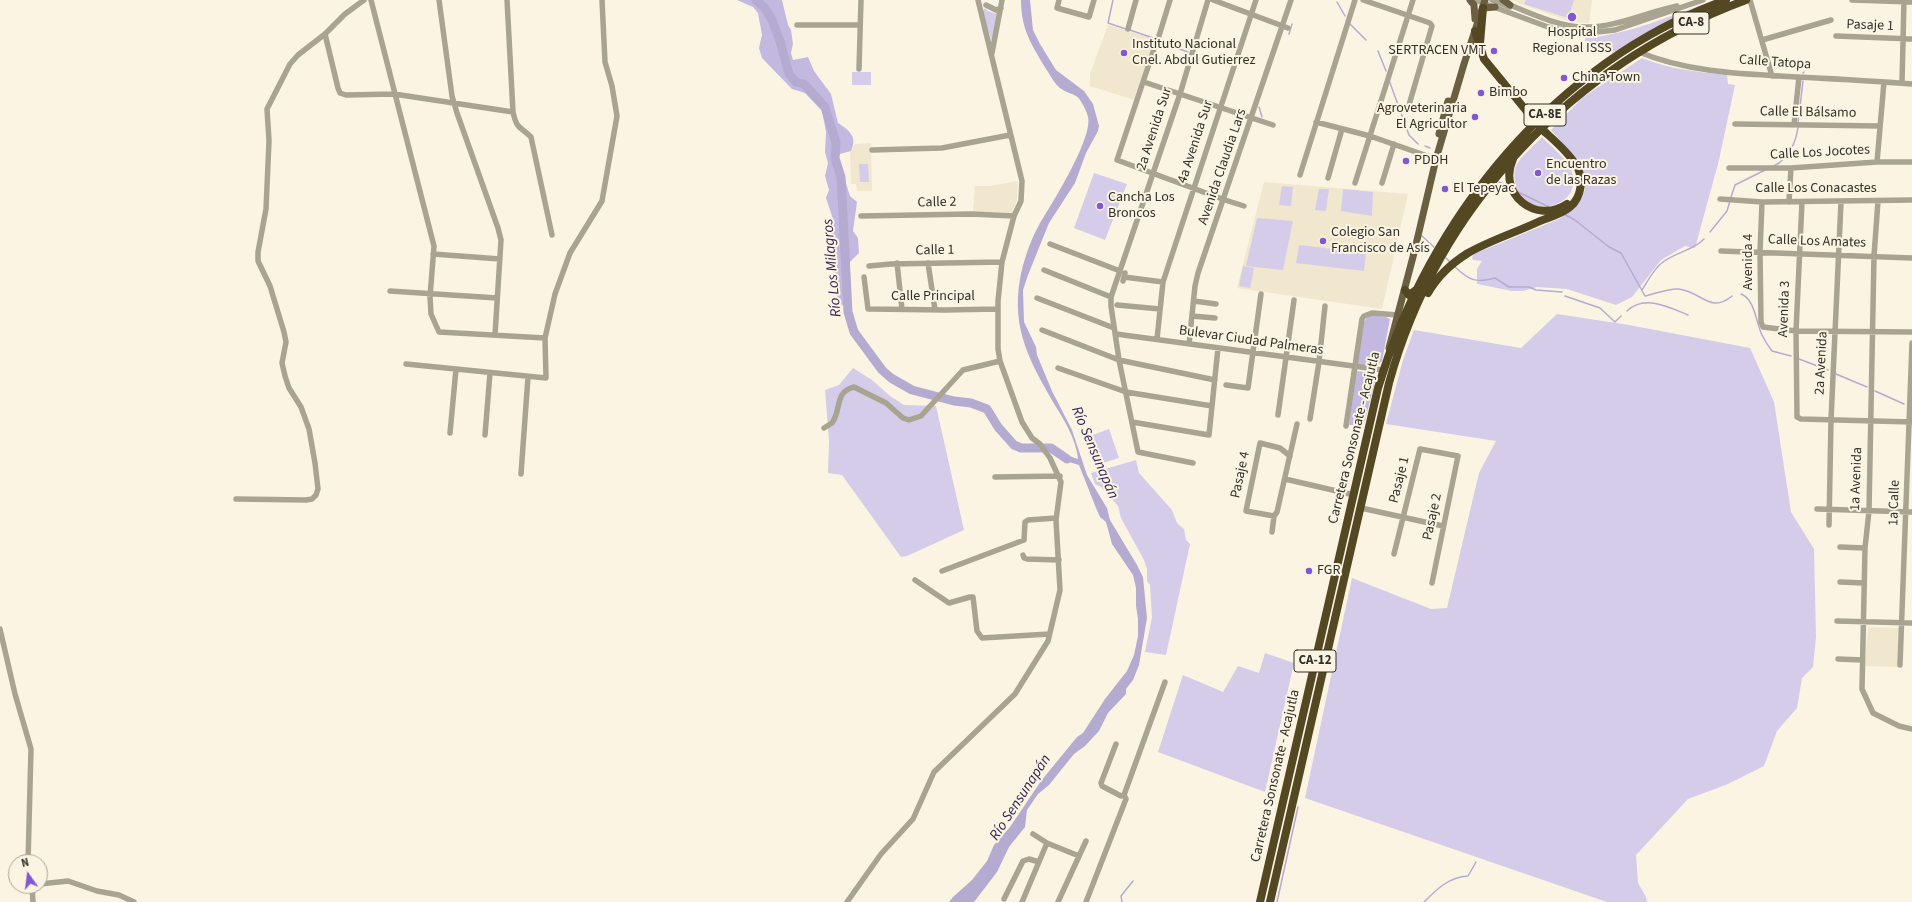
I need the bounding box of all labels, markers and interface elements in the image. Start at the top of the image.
marker: Hospital Regional ISSS [1566,11,1578,23]
road number: CA-8 [1673,12,1709,34]
street label: Pasaje 1 [1846,17,1894,35]
place label: Hospital Regional ISSS [1532,25,1612,58]
place label: Instituto Nacional Cnel. Abdul Gutierrez [1132,37,1255,70]
place label: SERTRACEN VMT [1388,43,1486,59]
marker: SERTRACEN VMT [1489,46,1499,56]
marker: Instituto Nacional Cnel. Abdul Gutierrez [1119,48,1129,58]
street label: Calle Tatopa [1738,52,1812,74]
place label: China Town [1572,70,1640,86]
marker: China Town [1559,73,1569,83]
street label: 2a Avenida Sur [1134,85,1176,173]
place label: Bimbo [1489,85,1528,101]
marker: Bimbo [1476,88,1486,98]
street label: 4a Avenida Sur [1175,98,1217,186]
place label: Agroveterinaria El Agricultor [1377,101,1467,134]
road number: CA-8E [1524,104,1566,126]
street label: Calle El Bálsamo [1760,104,1856,122]
street label: Avenida Claudia Lars [1195,107,1251,227]
marker: Agroveterinaria El Agricultor [1470,112,1480,122]
street label: Calle Los Jocotes [1770,142,1870,164]
place label: PDDH [1414,153,1448,169]
marker: PDDH [1401,156,1411,166]
place label: Encuentro de las Razas [1546,157,1616,190]
marker: Encuentro de las Razas [1533,168,1543,178]
place label: El Tepeyac [1453,181,1515,197]
street label: Calle Los Conacastes [1755,181,1877,197]
marker: El Tepeyac [1440,184,1450,194]
place label: Cancha Los Broncos [1108,190,1175,222]
street label: Calle 2 [917,194,957,212]
marker: Cancha Los Broncos [1095,201,1105,211]
water label: Río Los Milagros [820,218,846,318]
place label: Colegio San Francisco de Asís [1331,225,1430,258]
street label: Calle Los Amates [1768,232,1866,252]
street label: Avenida 4 [1741,234,1757,290]
marker: Colegio San Francisco de Asís [1318,236,1328,246]
street label: Calle 1 [915,242,955,260]
street label: Avenida 3 [1776,280,1794,338]
street label: Calle Principal [891,289,975,305]
street label: Bulevar Ciudad Palmeras [1178,323,1324,359]
street label: 2a Avenida [1812,331,1832,395]
street label: Carretera Sonsonate - Acajutla [1325,350,1385,526]
water label: Río Sensunapán [1066,404,1122,502]
street label: 1a Avenida [1847,447,1867,511]
street label: Pasaje 4 [1228,450,1254,500]
street label: Pasaje 1 [1386,455,1414,505]
street label: 1a Calle [1886,480,1904,526]
street label: Pasaje 2 [1420,492,1446,542]
place label: FGR [1317,563,1340,579]
marker: FGR [1304,566,1314,576]
road number: CA-12 [1294,650,1336,672]
street label: Carretera Sonsonate - Acajutla [1248,688,1304,864]
water label: Río Sensunapán [986,752,1056,844]
north arrow [8,854,48,894]
text: N [20,855,31,871]

